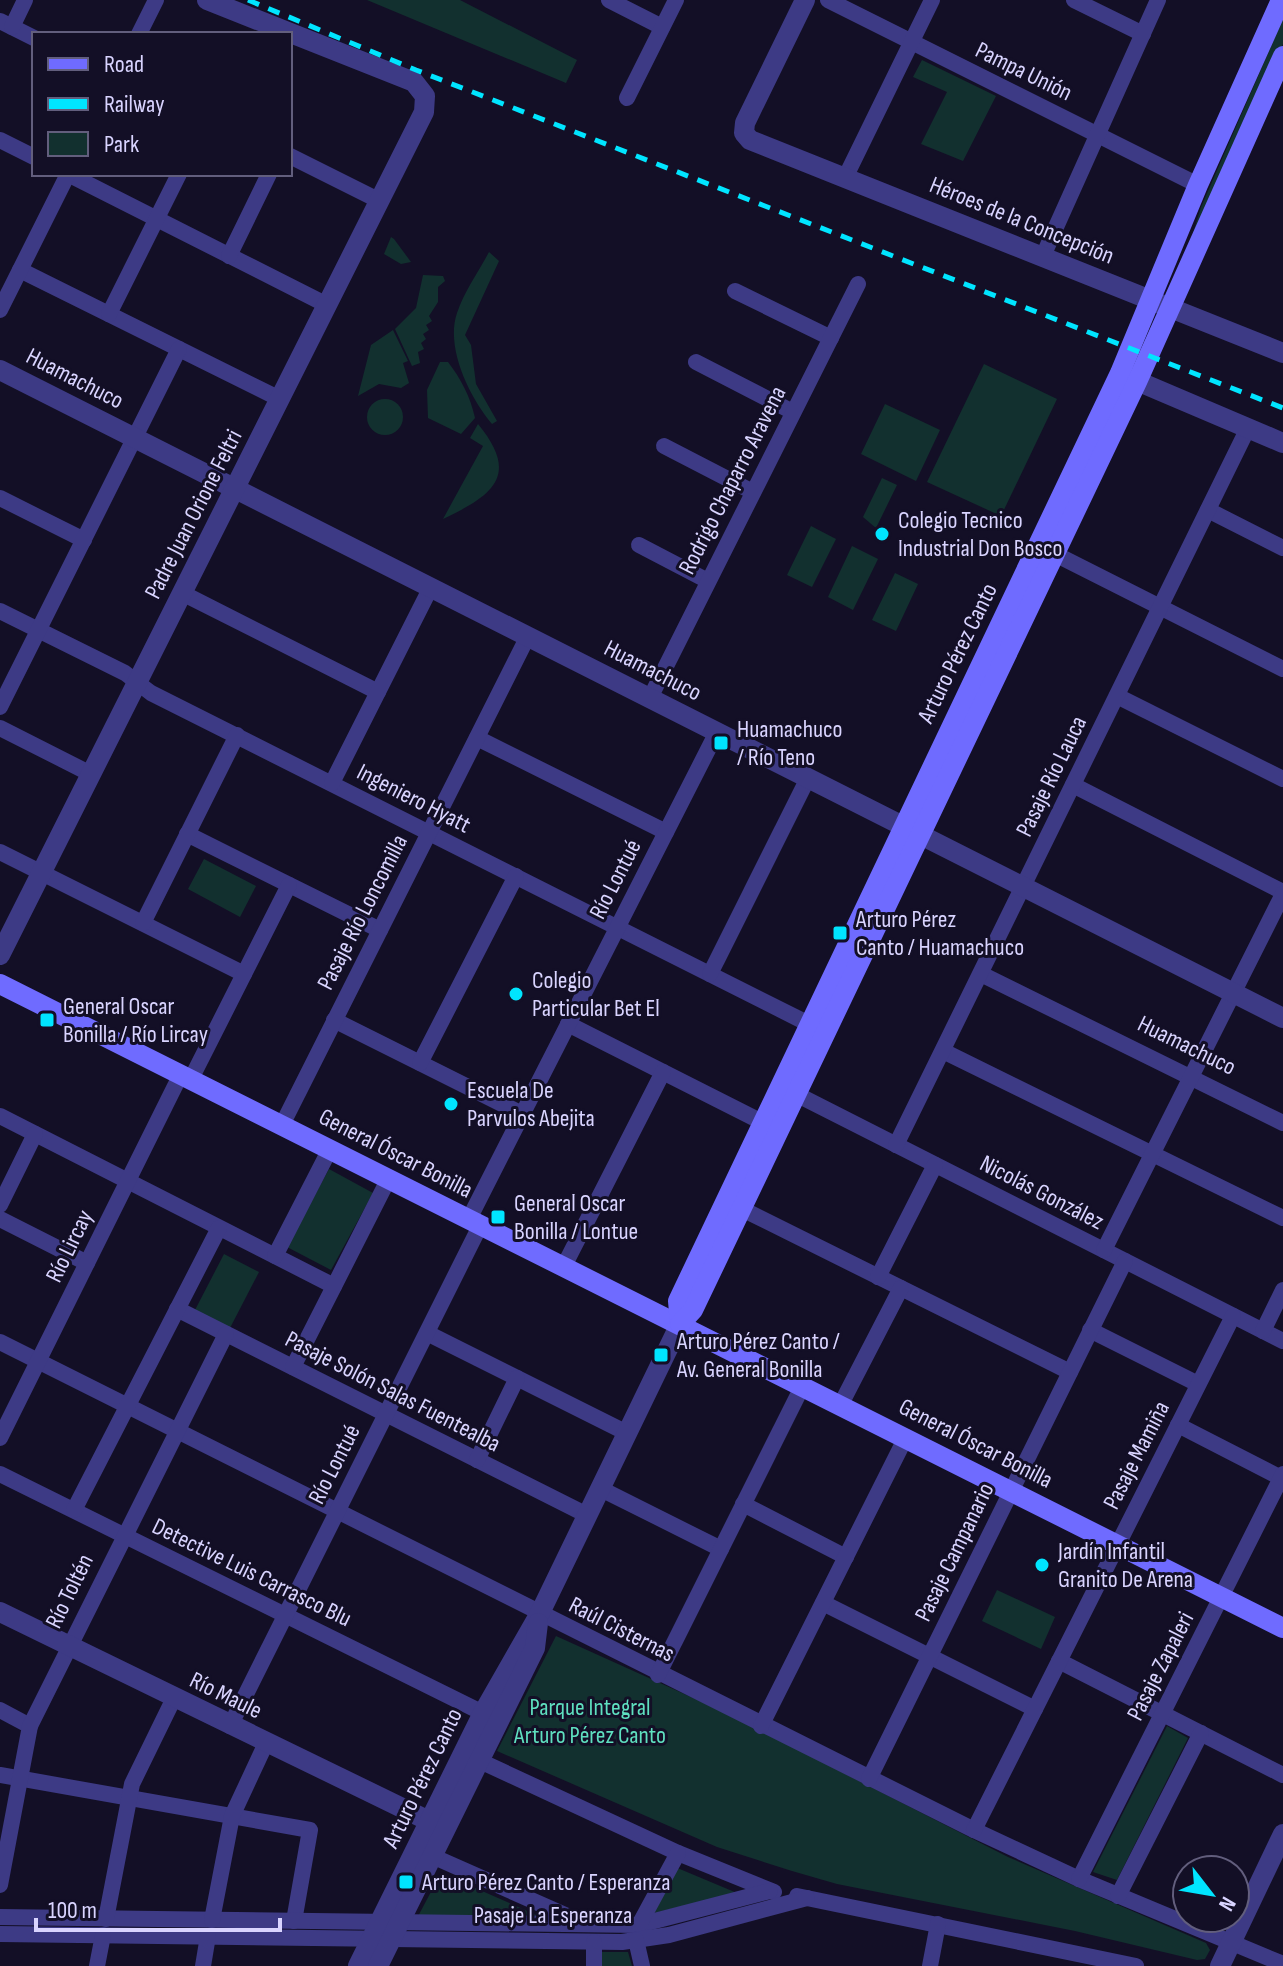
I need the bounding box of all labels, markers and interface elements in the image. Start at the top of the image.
legend [32,32,292,176]
street label: Pampa Unión [971,36,1077,107]
text: Road [104,50,144,79]
text: Railway [104,90,164,119]
text: Park [104,130,139,159]
street label: Héroes de la Concepción [925,170,1118,271]
street label: Huamachuco [21,342,128,415]
street label: Rodrigo Chaparro Aravena [672,381,792,579]
street label: Padre Juan Orione Feltri [138,425,249,604]
place label: Colegio Tecnico Industrial Don Bosco [898,506,1063,563]
marker: Colegio Tecnico Industrial Don Bosco [873,525,891,543]
street label: Arturo Pérez Canto [911,579,1004,729]
street label: Huamachuco [599,634,706,707]
street label: Pasaje Río Lauca [1010,711,1093,841]
place label: Huamachuco / Río Teno [737,715,842,772]
marker: Huamachuco / Río Teno [712,734,730,752]
street label: Ingeniero Hyatt [352,757,476,839]
street label: Pasaje Río Loncomilla [311,830,414,995]
street label: Río Lontué [583,835,648,924]
place label: Arturo Pérez Canto / Huamachuco [855,905,1024,962]
marker: Arturo Pérez Canto / Huamachuco [831,924,849,942]
place label: Colegio Particular Bet El [532,966,660,1023]
marker: Colegio Particular Bet El [507,985,525,1003]
place label: General Oscar Bonilla / Río Lircay [63,992,208,1049]
street label: Huamachuco [1133,1009,1241,1082]
marker: General Oscar Bonilla / Río Lircay [38,1011,56,1029]
place label: Escuela De Parvulos Abejita [467,1076,595,1133]
marker: Escuela De Parvulos Abejita [442,1095,460,1113]
street label: General Óscar Bonilla [314,1102,478,1205]
street label: Nicolás González [975,1149,1109,1236]
place label: General Oscar Bonilla / Lontue [514,1189,638,1246]
street label: Río Lircay [40,1205,99,1287]
marker: General Oscar Bonilla / Lontue [489,1208,507,1226]
street label: Pasaje Solón Salas Fuentealba [280,1325,505,1458]
place label: Arturo Pérez Canto / Av. General Bonilla [676,1327,840,1384]
marker: Arturo Pérez Canto / Av. General Bonilla [652,1346,670,1364]
street label: General Óscar Bonilla [894,1392,1058,1495]
street label: Pasaje Mamiña [1097,1396,1176,1514]
street label: Río Lontué [302,1420,367,1509]
street label: Pasaje Campanario [908,1478,1000,1626]
street label: Detective Luis Carrasco Blu [147,1512,356,1633]
place label: Jardín Infantil Granito De Arena [1057,1537,1193,1594]
street label: Río Toltén [39,1549,100,1633]
marker: Jardín Infantil Granito De Arena [1033,1556,1051,1574]
street label: Raúl Cisternas [564,1590,680,1668]
street label: Pasaje Zapaleri [1121,1607,1200,1725]
street label: Río Maule [185,1666,267,1725]
park label: Parque Integral Arturo Pérez Canto [513,1693,666,1750]
street label: Arturo Pérez Canto [376,1704,469,1854]
north arrow [1171,1854,1251,1934]
place label: Arturo Pérez Canto / Esperanza [421,1868,670,1897]
marker: Arturo Pérez Canto / Esperanza [397,1873,415,1891]
scale bar [36,1882,280,1932]
text: N [1212,1892,1241,1916]
text: 100 m [48,1896,97,1925]
street label: Pasaje La Esperanza [474,1901,632,1930]

